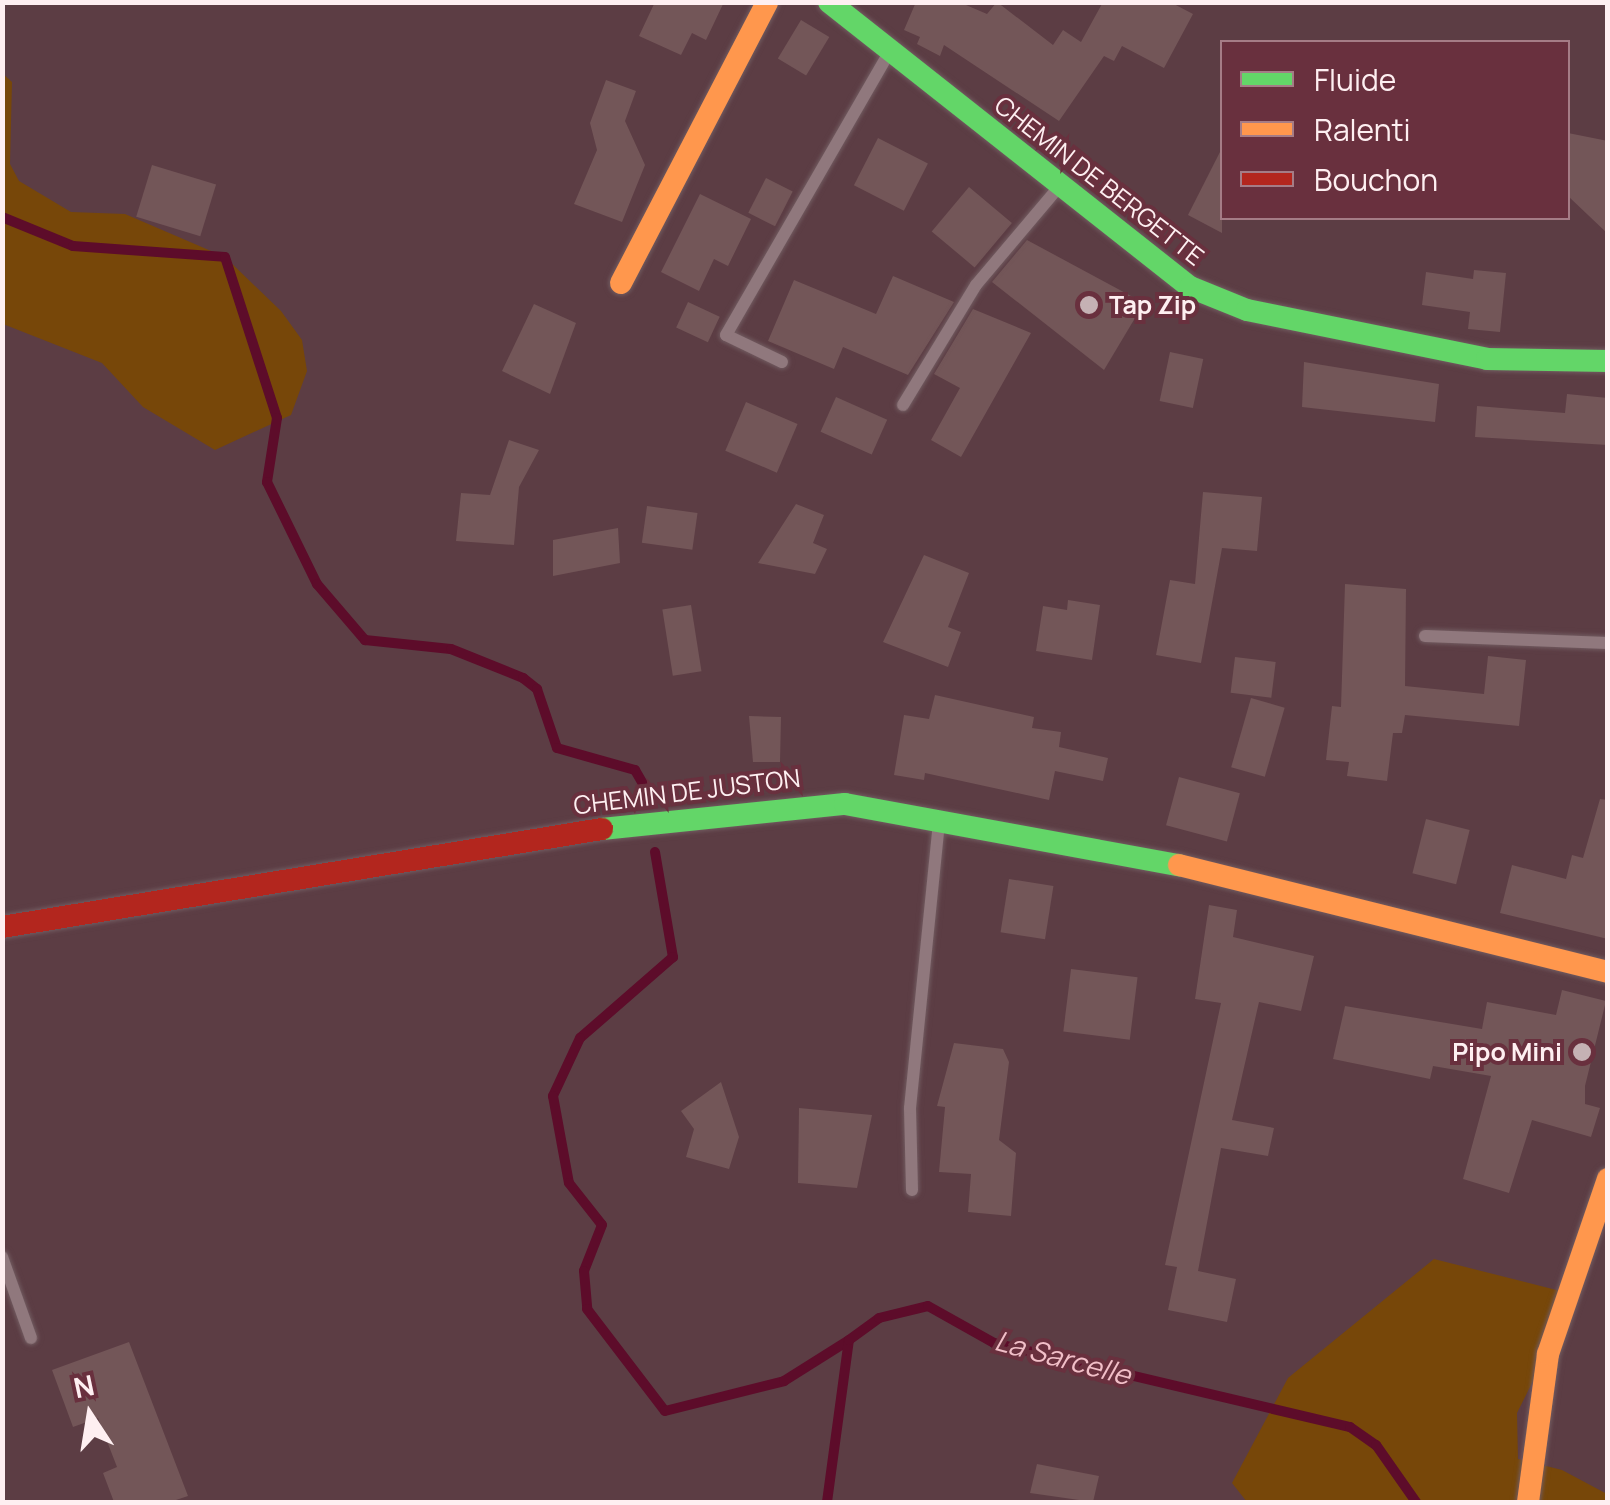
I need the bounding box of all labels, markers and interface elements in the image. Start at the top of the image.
legend [1220,40,1570,220]
text: Fluide [1314,59,1396,100]
street label: CHEMIN DE BERGETTE [988,90,1210,272]
text: Ralenti [1314,109,1411,150]
text: Bouchon [1314,159,1438,200]
place label: Tap Zip [1109,290,1196,320]
marker: Tap Zip [1078,294,1100,316]
street label: CHEMIN DE JUSTON [572,763,802,821]
place label: Pipo Mini [1452,1037,1562,1067]
marker: Pipo Mini [1571,1041,1593,1063]
water label: La Sarcelle [992,1323,1134,1391]
north arrow [40,1365,140,1465]
text: N [70,1365,98,1406]

